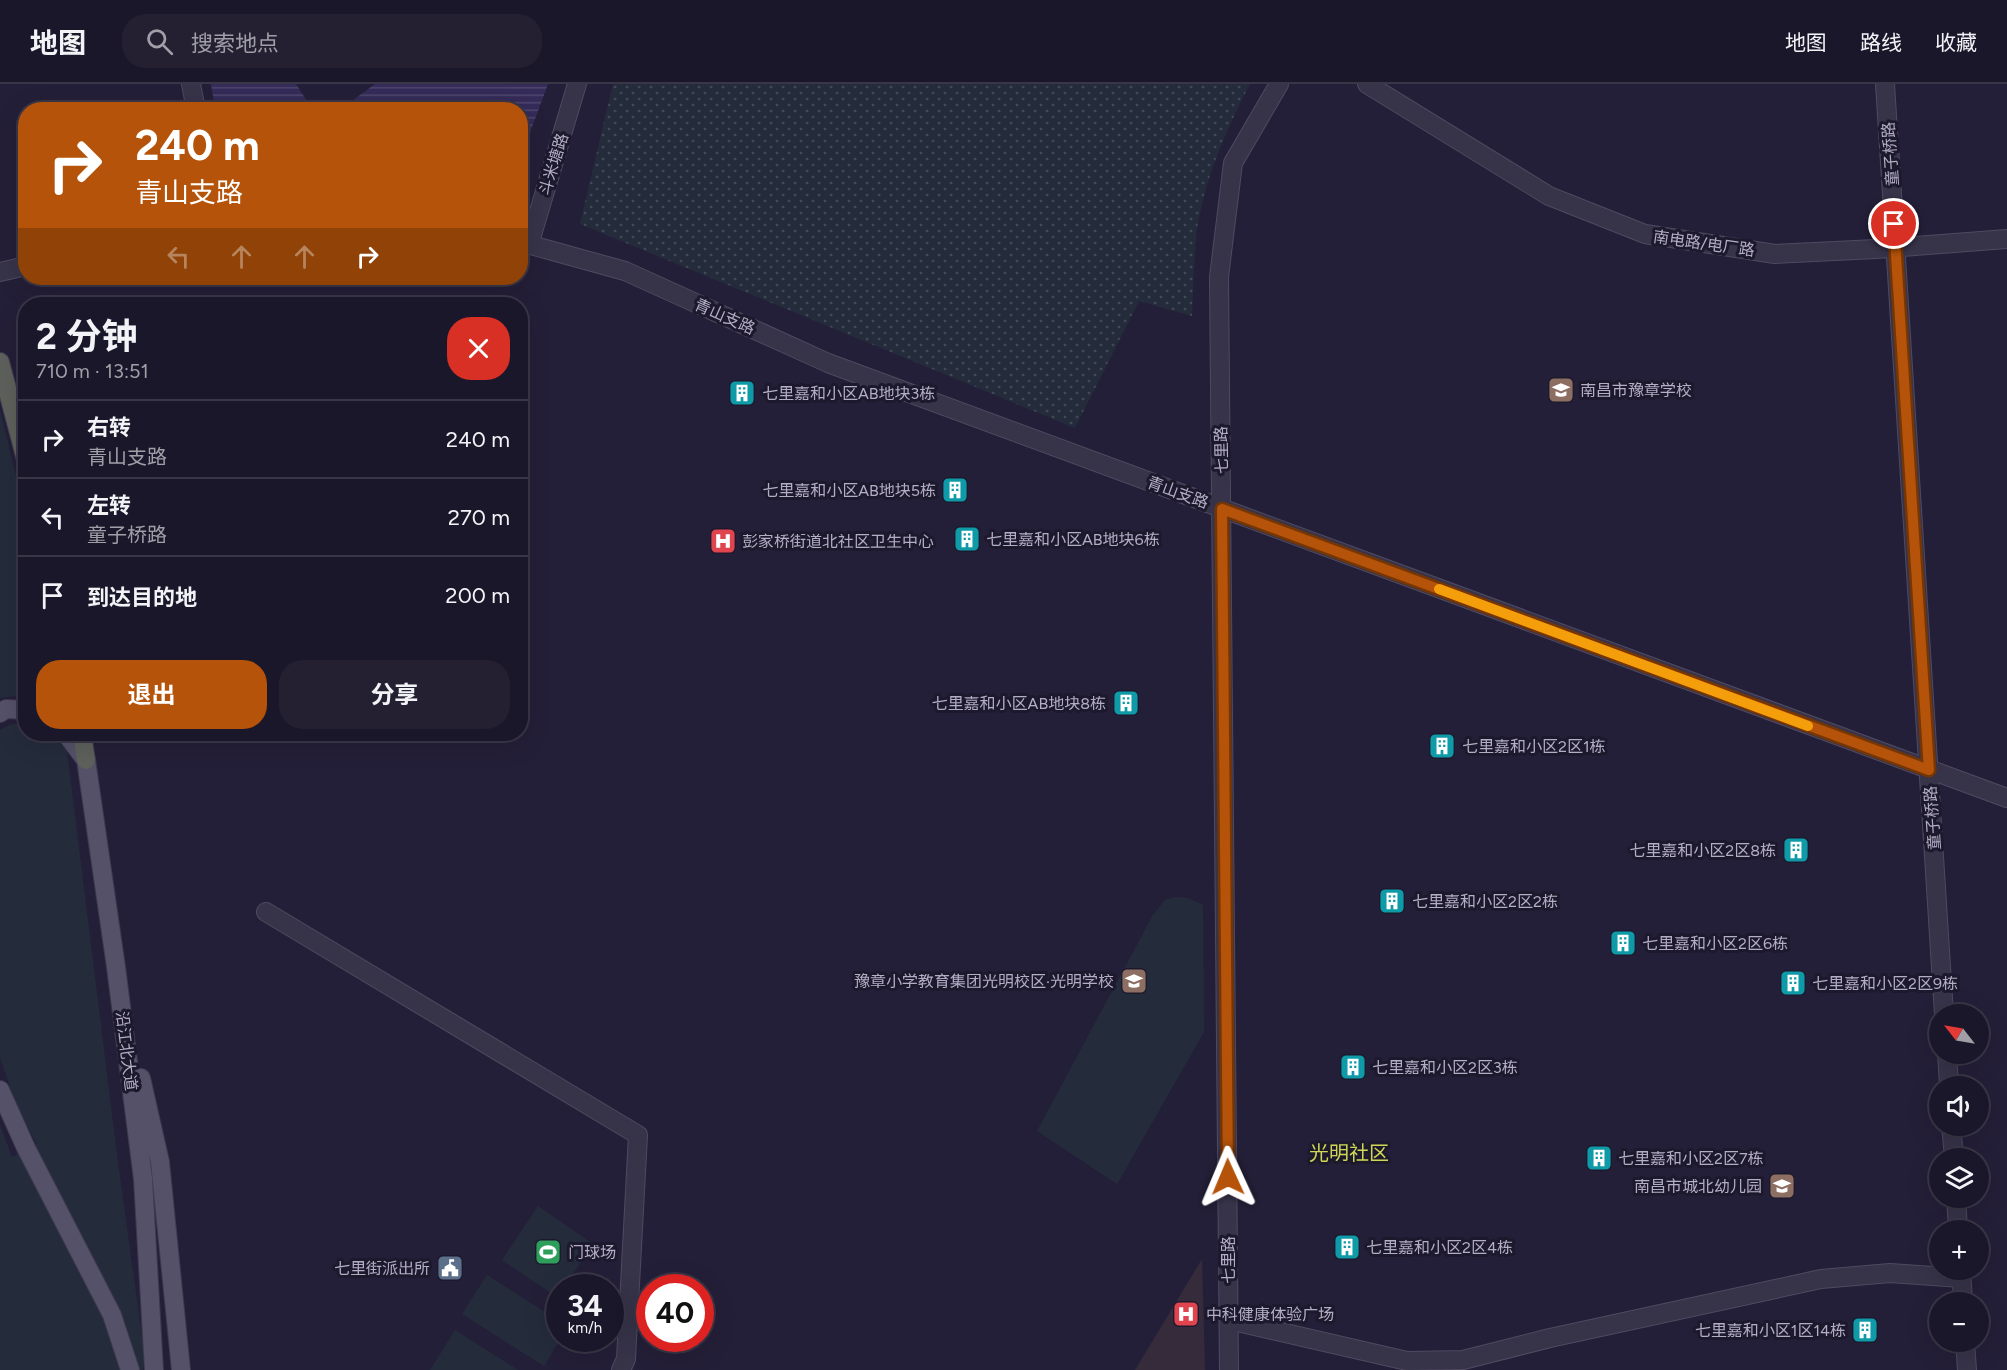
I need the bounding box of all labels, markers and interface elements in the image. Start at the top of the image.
search box [122,14,542,68]
icon: search [143,25,176,58]
text: 地图 [30,26,86,60]
text: 搜索地点 [191,30,279,57]
text: 地图 [1785,30,1827,55]
text: 路线 [1860,30,1902,55]
text: 收藏 [1935,30,1977,55]
text: 240 m [135,120,260,171]
street label: 童子桥路 [1879,121,1902,187]
icon: right [36,126,114,204]
street label: 斗米塘路 [535,131,572,198]
text: 青山支路 [135,176,243,209]
pin [1868,198,1919,249]
icon: arrive [1877,207,1910,240]
street label: 南电路/电厂路 [1652,227,1756,260]
icon: left [162,240,195,273]
icon: ahead [225,240,258,273]
icon: ahead [288,240,321,273]
icon: right [351,240,384,273]
street label: 青山支路 [692,295,758,338]
text: 2 分钟 [36,315,137,358]
button: close [447,317,510,380]
text: 710 m · 13:51 [36,359,149,383]
school or university icon: 南昌市豫章学校 [1546,375,1576,405]
building icon: 七里嘉和小区AB地块3栋 [727,378,757,408]
place label: 南昌市豫章学校 [1580,381,1692,400]
place label: 七里嘉和小区AB地块3栋 [762,384,935,403]
text: 右转 [87,414,131,441]
icon: right [36,423,69,456]
text: 240 m [446,426,510,453]
street label: 七里路 [1212,426,1231,474]
text: 青山支路 [87,445,167,469]
street label: 青山支路 [1145,473,1211,512]
building icon: 七里嘉和小区AB地块5栋 [940,475,970,505]
place label: 七里嘉和小区AB地块5栋 [762,481,936,500]
text: 左转 [87,492,131,519]
icon: left [36,501,69,534]
text: 270 m [448,504,510,531]
text: 童子桥路 [87,523,167,547]
building icon: 七里嘉和小区AB地块6栋 [952,524,982,554]
hospital icon: 彭家桥街道北社区卫生中心 [708,526,738,556]
place label: 七里嘉和小区AB地块6栋 [986,530,1160,549]
place label: 彭家桥街道北社区卫生中心 [742,532,934,551]
icon: arrive [36,579,69,612]
text: 200 m [445,582,510,609]
text: 到达目的地 [87,584,197,611]
button: 退出 [36,660,267,729]
button: 分享 [279,660,510,729]
building icon: 七里嘉和小区AB地块8栋 [1111,688,1141,718]
place label: 七里嘉和小区AB地块8栋 [932,694,1106,713]
building icon: 七里嘉和小区2区1栋 [1427,731,1457,761]
place label: 七里嘉和小区2区1栋 [1462,737,1606,756]
street label: 童子桥路 [1921,785,1944,851]
building icon: 七里嘉和小区2区8栋 [1781,835,1811,865]
place label: 七里嘉和小区2区8栋 [1629,841,1776,860]
building icon: 七里嘉和小区2区2栋 [1377,886,1407,916]
place label: 七里嘉和小区2区2栋 [1412,892,1558,911]
building icon: 七里嘉和小区2区6栋 [1608,928,1638,958]
place label: 七里嘉和小区2区6栋 [1642,934,1788,953]
school or university icon: 豫章小学教育集团光明校区·光明学校 [1119,966,1149,996]
building icon: 七里嘉和小区2区9栋 [1778,968,1808,998]
place label: 豫章小学教育集团光明校区·光明学校 [854,972,1114,991]
place label: 七里嘉和小区2区9栋 [1812,974,1958,993]
north arrow [1929,1004,1989,1064]
map controls [1929,1004,1989,1352]
street label: 沿江北大道 [112,1010,141,1092]
building icon: 七里嘉和小区2区3栋 [1338,1052,1368,1082]
place label: 七里嘉和小区2区3栋 [1372,1058,1518,1077]
button: sound [1929,1076,1989,1136]
district label: 光明社区 [1309,1141,1389,1165]
building icon: 七里嘉和小区2区7栋 [1584,1143,1614,1173]
position arrow [1196,1145,1260,1209]
button: layers [1929,1148,1989,1208]
place label: 七里嘉和小区2区7栋 [1618,1149,1764,1168]
school or university icon: 南昌市城北幼儿园 [1767,1171,1797,1201]
place label: 南昌市城北幼儿园 [1634,1177,1762,1196]
button: + [1929,1220,1989,1280]
building icon: 七里嘉和小区2区4栋 [1332,1232,1362,1262]
street label: 七里路 [1219,1236,1238,1284]
sports icon: 门球场 [533,1237,563,1267]
place label: 七里嘉和小区2区4栋 [1366,1238,1513,1257]
place label: 门球场 [568,1243,616,1262]
public building icon: 七里街派出所 [435,1253,465,1283]
place label: 七里街派出所 [334,1259,430,1278]
speed limit sign: 40 [636,1274,714,1352]
text: 34 [567,1287,603,1324]
button: − [1929,1292,1989,1352]
hospital icon: 中科健康体验广场 [1171,1299,1201,1329]
place label: 中科健康体验广场 [1206,1305,1334,1324]
building icon: 七里嘉和小区1区14栋 [1850,1315,1880,1345]
text: km/h [568,1319,602,1337]
place label: 七里嘉和小区1区14栋 [1695,1321,1846,1340]

